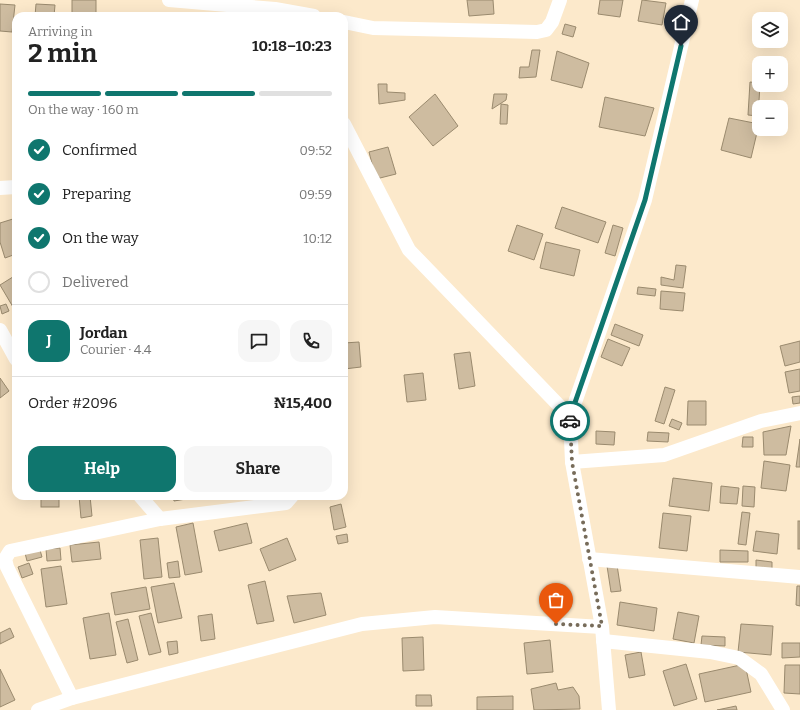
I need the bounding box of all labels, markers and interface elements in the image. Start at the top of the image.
pin [664,5,698,46]
icon: home [670,11,692,33]
map controls [752,12,788,136]
button: layers [752,12,788,48]
text: Arriving in [28,24,93,39]
text: 10:18–10:23 [252,37,332,55]
text: 2 min [28,38,97,69]
button: + [752,56,788,92]
button: − [752,100,788,136]
text: On the way · 160 m [28,102,139,117]
icon: check [28,139,50,161]
text: Confirmed [62,141,137,159]
text: 09:52 [300,143,332,158]
icon: check [28,183,50,205]
text: Preparing [62,185,131,203]
text: 09:59 [299,187,332,202]
icon: check [28,227,50,249]
text: On the way [62,229,139,247]
text: 10:12 [303,231,332,246]
text: Delivered [62,273,129,291]
button: chat [238,320,280,362]
button: phone [290,320,332,362]
text: Jordan [80,324,127,342]
text: J [46,332,52,350]
text: Courier · 4.4 [80,342,151,357]
text: Order #2096 [28,394,117,412]
text: ₦15,400 [273,394,332,412]
courier [550,401,590,441]
icon: car [559,410,581,432]
button: Help [28,446,176,492]
button: Share [184,446,332,492]
pin [539,583,573,624]
icon: bag [545,589,567,611]

